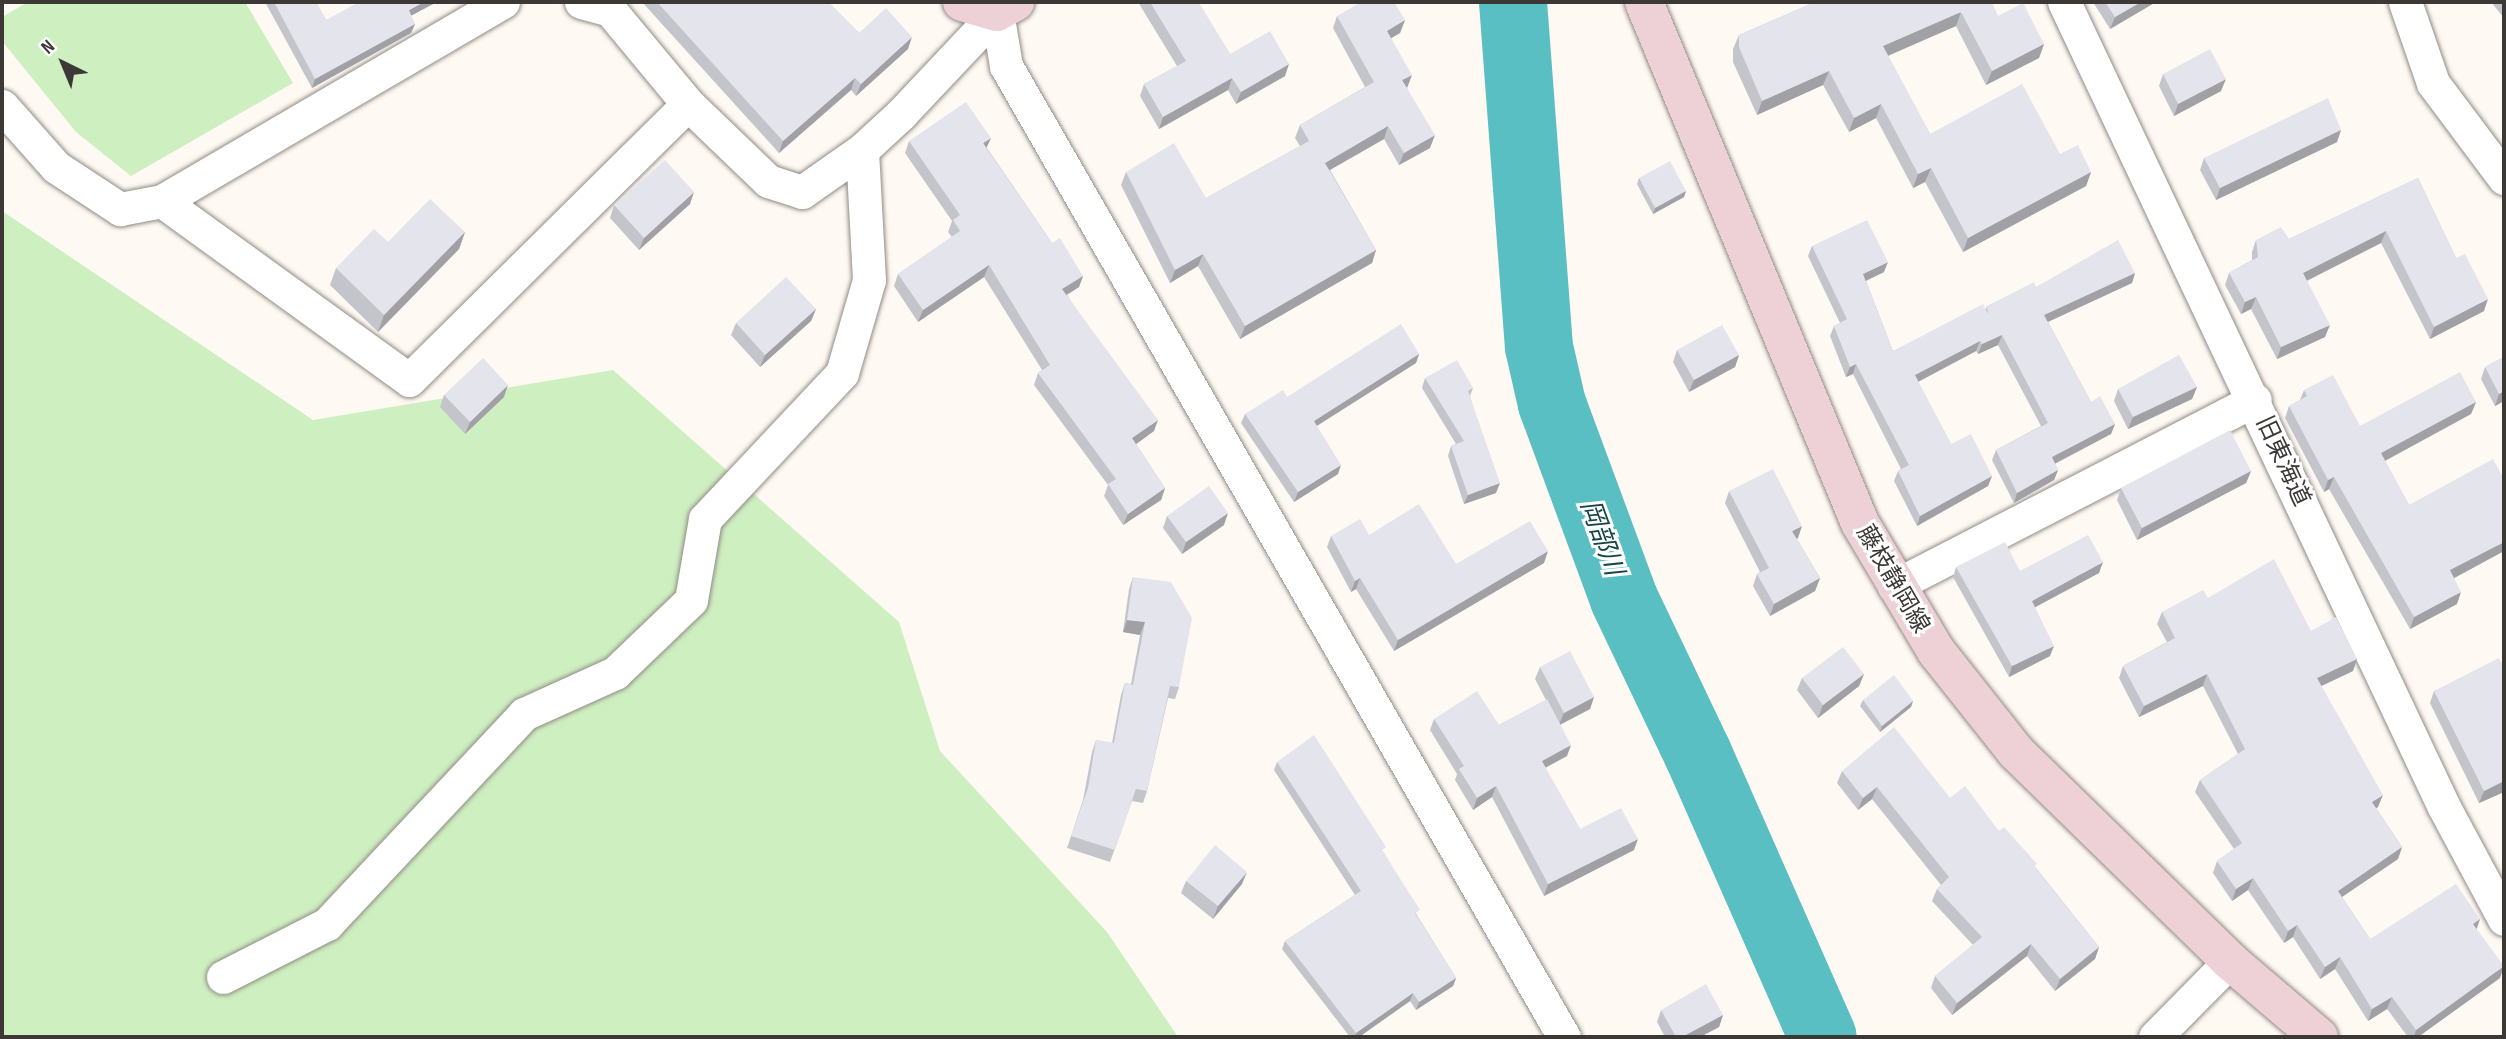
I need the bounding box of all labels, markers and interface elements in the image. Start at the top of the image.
north arrow [28,28,98,98]
text: N [37,35,60,59]
street label: 旧東海道 [2250,411,2316,511]
water label: 岡部川 [1573,496,1629,580]
street label: 藤枝静岡線 [1851,520,1935,638]

